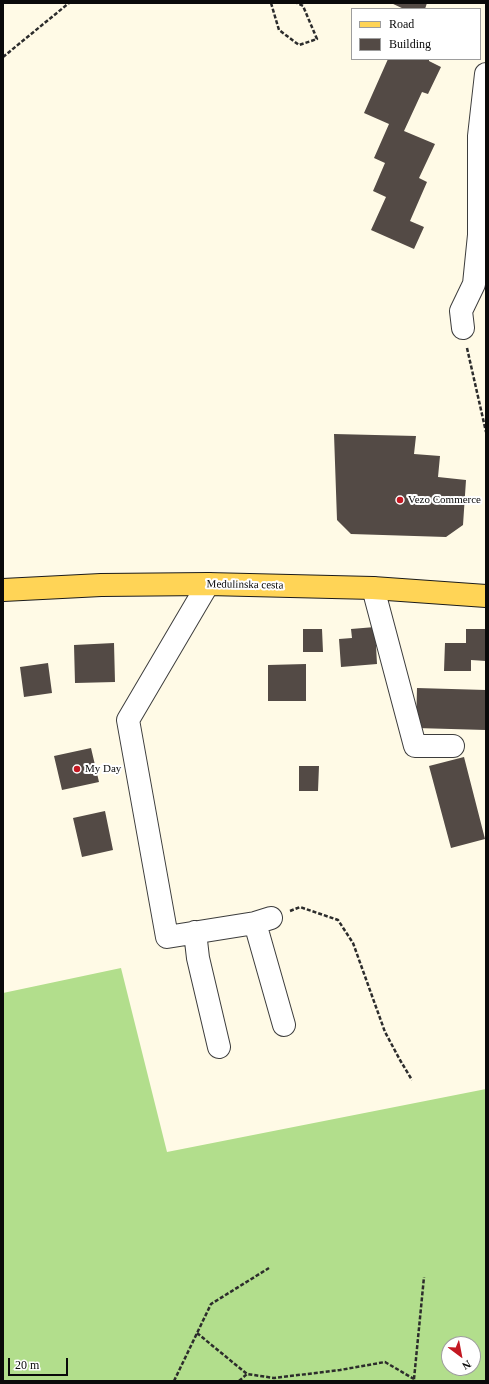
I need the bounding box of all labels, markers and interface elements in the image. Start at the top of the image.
legend [351,8,481,60]
text: Road [389,17,414,31]
text: Building [389,37,431,51]
place label: Vezo Commerce [408,493,481,507]
marker: Vezo Commerce [395,495,405,505]
street label: Medulinska cesta [207,578,283,592]
place label: My Day [85,762,121,776]
marker: My Day [72,764,82,774]
north arrow [441,1336,481,1376]
scale bar [10,1350,70,1376]
text: 20 m [15,1358,39,1372]
text: N [460,1358,473,1373]

